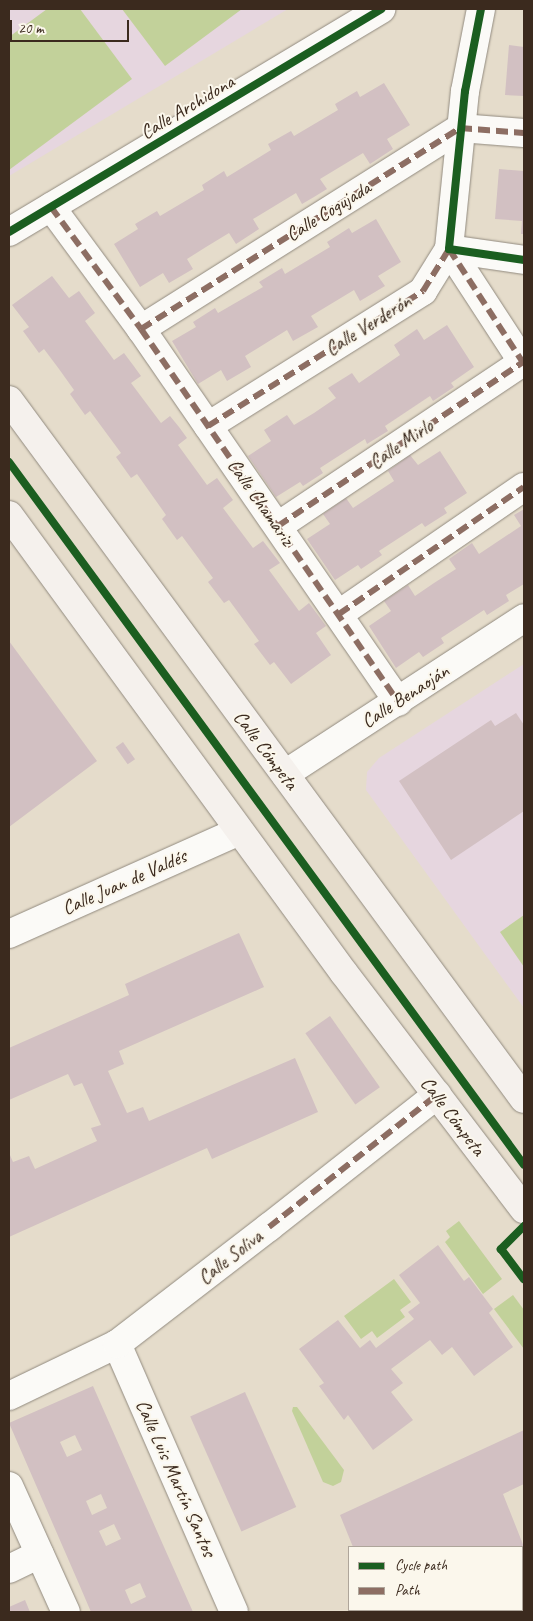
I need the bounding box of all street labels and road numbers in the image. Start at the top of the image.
street label: Calle Archidona [136,70,238,144]
street label: Calle Cogujada [281,175,375,247]
street label: Calle Verderón [321,289,415,361]
street label: Calle Mirlo [364,414,438,474]
street label: Calle Chamariz [222,454,300,550]
street label: Calle Benaoján [357,659,453,733]
street label: Calle Cómpeta [229,706,303,794]
street label: Calle Juan de Valdés [59,844,189,920]
street label: Calle Cómpeta [416,1072,490,1160]
street label: Calle Soliva [193,1225,267,1289]
street label: Calle Luis Martín Santos [131,1396,221,1560]

